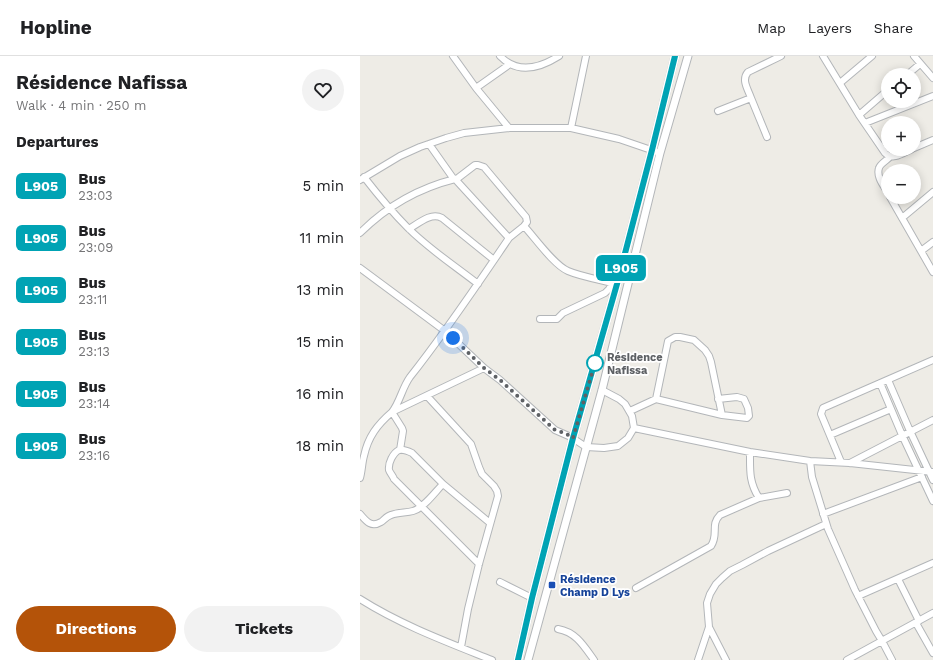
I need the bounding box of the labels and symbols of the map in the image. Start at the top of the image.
line badge: L905 [593,255,649,281]
your location [443,328,463,348]
place label: Résidence Nafissa [607,351,663,377]
marker: Résidence Nafissa [586,354,604,372]
place label: Résidence Champ D Lys [560,573,630,599]
marker: Résidence Champ D Lys [547,580,557,590]

